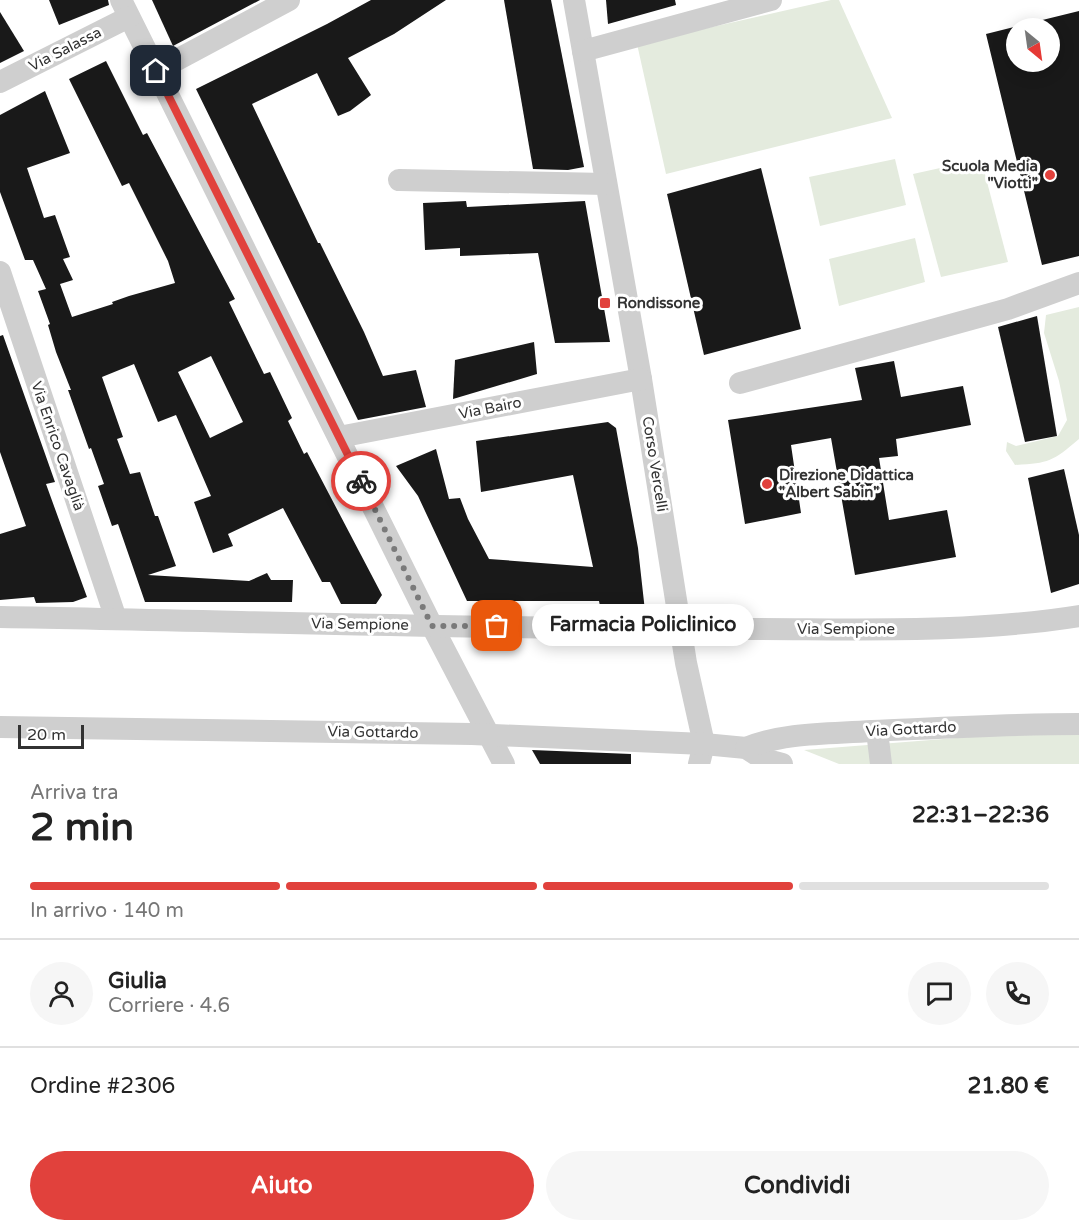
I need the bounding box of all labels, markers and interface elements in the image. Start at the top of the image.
north arrow [1006,18,1060,72]
map controls [1006,18,1060,72]
street label: Via Salassa [26,23,104,75]
pin [130,45,181,96]
icon: home [139,54,172,87]
place label: Scuola Media "Viotti" [942,157,1038,192]
marker: Scuola Media "Viotti" [1043,168,1057,182]
place label: Rondissone [617,294,701,312]
marker: Rondissone [598,296,612,310]
street label: Via Enrico Cavaglià [27,379,89,513]
street label: Via Bairo [457,393,523,423]
street label: Corso Vercelli [639,415,671,513]
courier [331,451,391,511]
icon: bike [345,465,378,498]
place label: Direzione Didattica "Albert Sabin" [779,466,914,501]
marker: Direzione Didattica "Albert Sabin" [760,477,774,491]
pin [471,600,522,651]
callout: Farmacia Policlinico [533,605,755,647]
icon: bag [480,609,513,642]
text: Farmacia Policlinico [549,613,737,637]
street label: Via Sempione [311,614,409,634]
street label: Via Sempione [797,620,895,638]
street label: Via Gottardo [865,718,957,740]
scale bar [18,722,84,750]
street label: Via Gottardo [327,722,419,742]
text: 20 m [27,725,66,745]
text: Arriva tra [30,781,119,805]
text: 22:31–22:36 [912,802,1049,828]
text: 2 min [30,804,134,851]
text: In arrivo · 140 m [30,899,184,923]
button: person [30,962,93,1025]
button: chat [908,962,971,1025]
button: phone [986,962,1049,1025]
text: Giulia [108,968,167,994]
text: Corriere · 4.6 [108,994,230,1018]
text: Ordine #2306 [30,1073,175,1099]
text: 21.80 € [967,1073,1049,1099]
button: Aiuto [30,1151,534,1220]
button: Condividi [546,1151,1049,1220]

